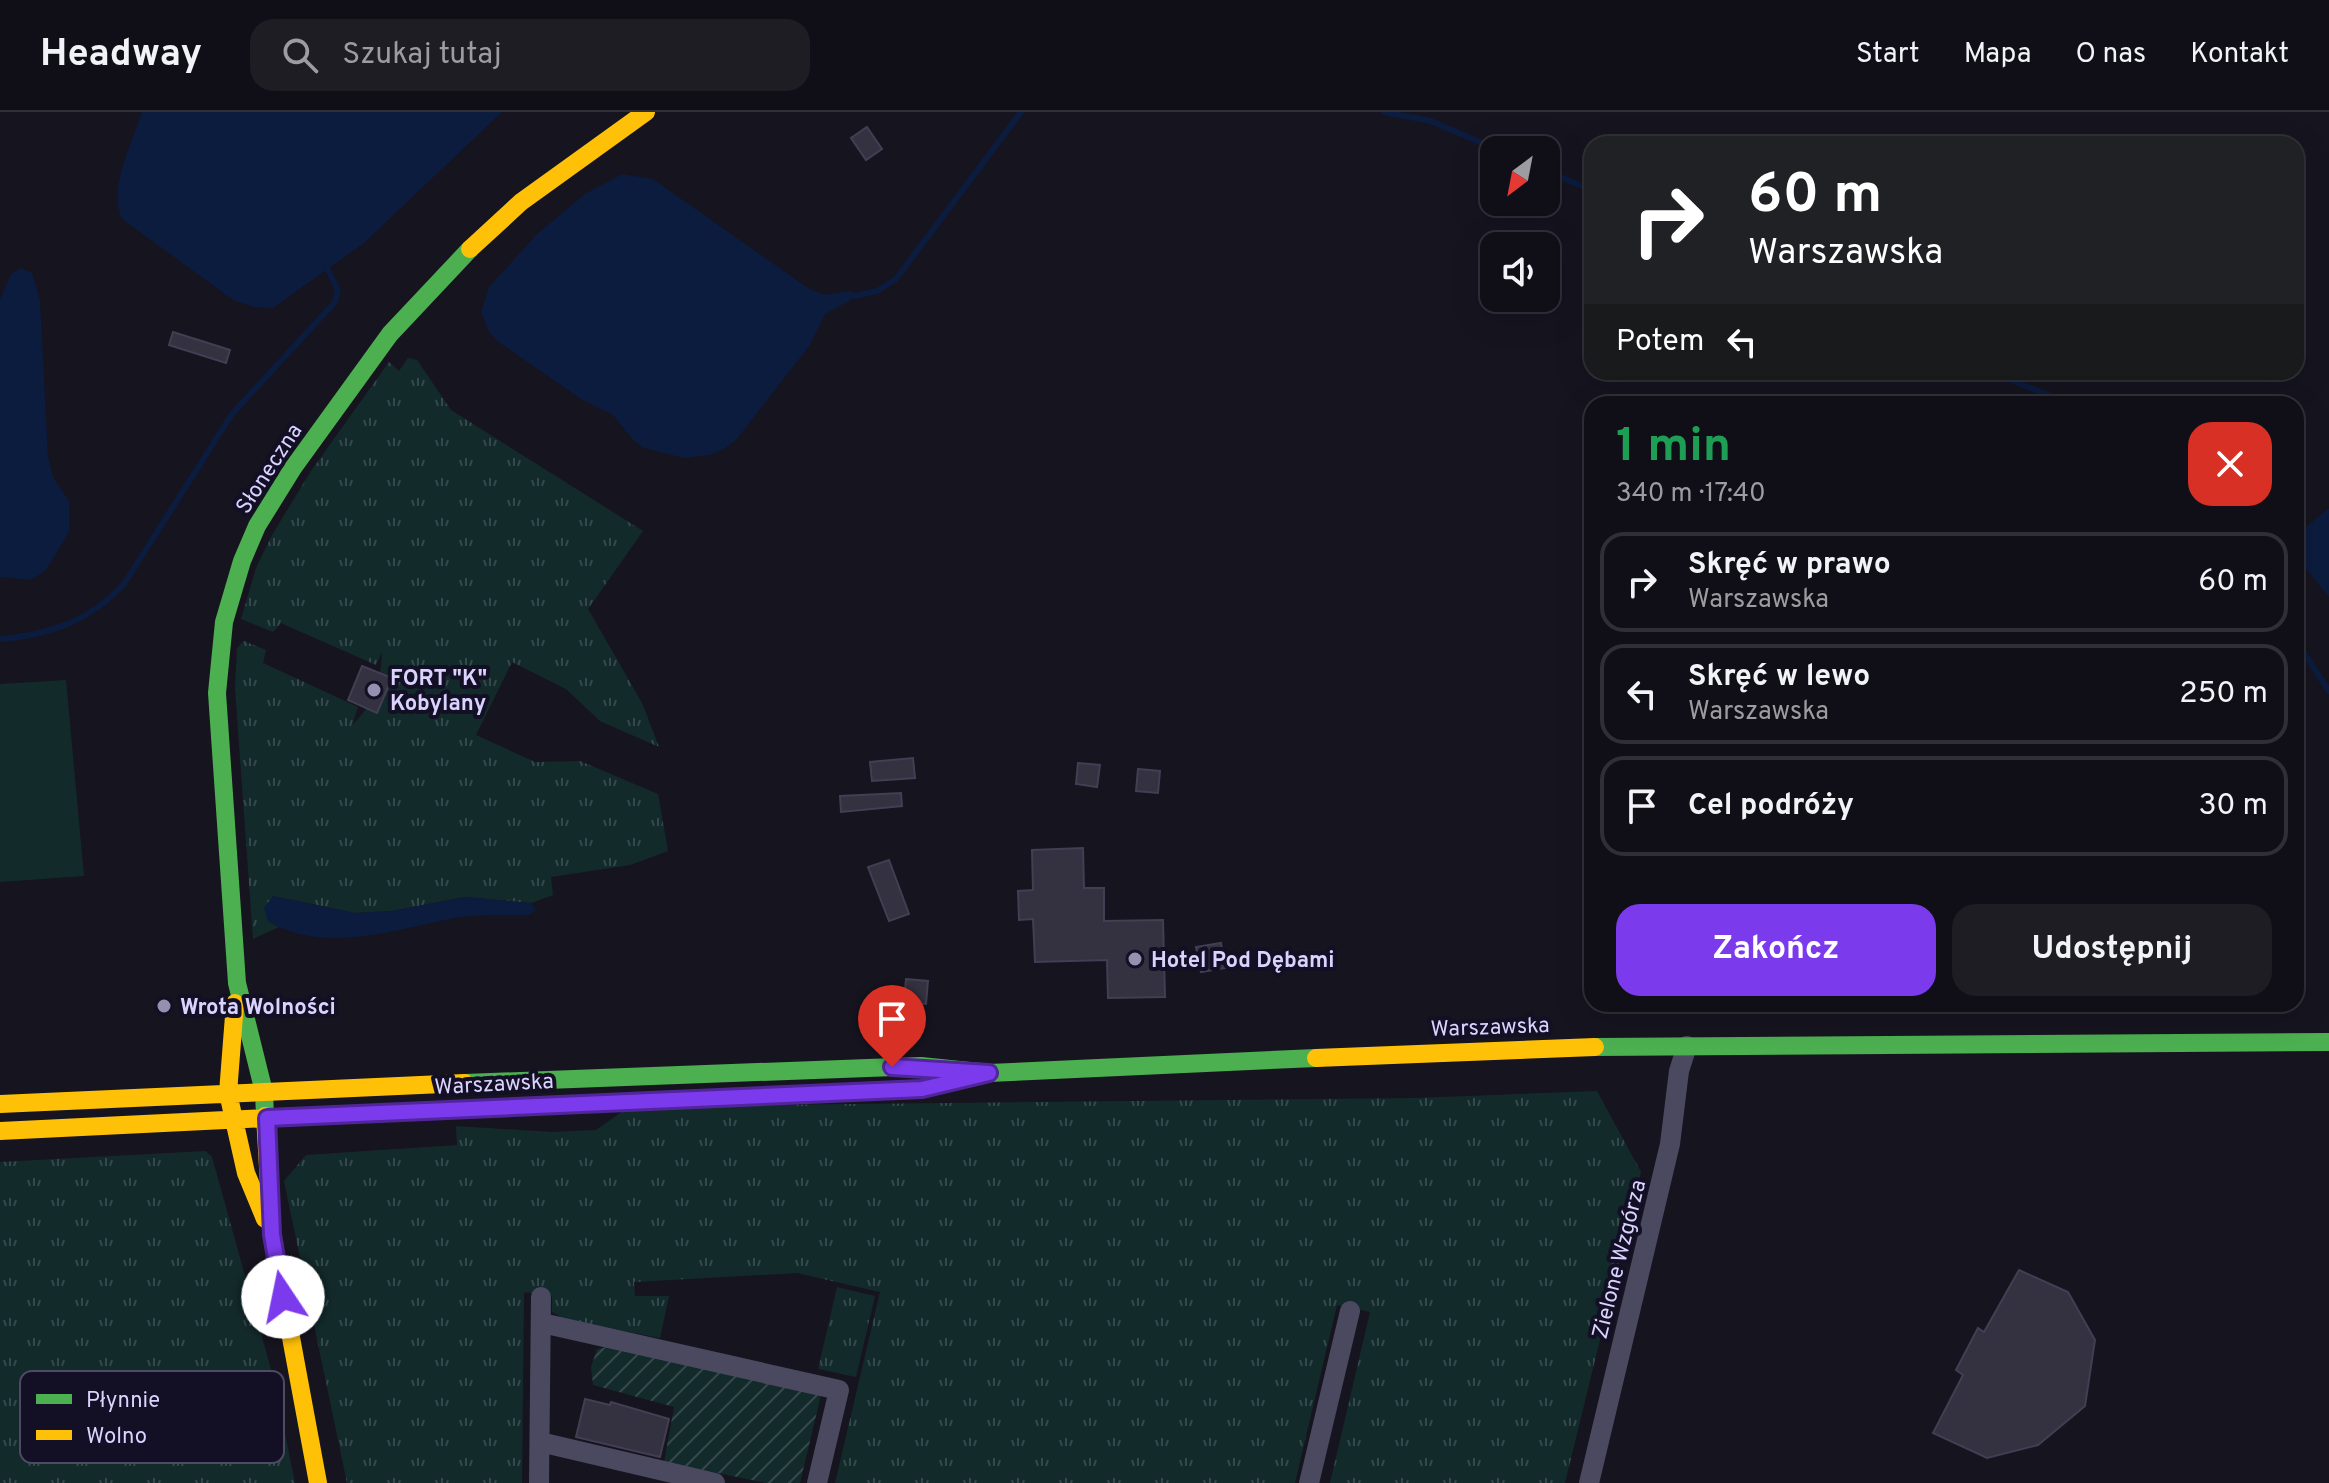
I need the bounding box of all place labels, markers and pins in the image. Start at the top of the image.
place label: FORT "K" Kobylany [390,666,487,718]
marker: FORT "K" Kobylany [365,681,383,699]
place label: Hotel Pod Dębami [1151,948,1335,975]
marker: Hotel Pod Dębami [1126,950,1144,968]
pin [858,985,926,1067]
place label: Wrota Wolności [180,995,336,1022]
marker: Wrota Wolności [155,997,173,1015]

